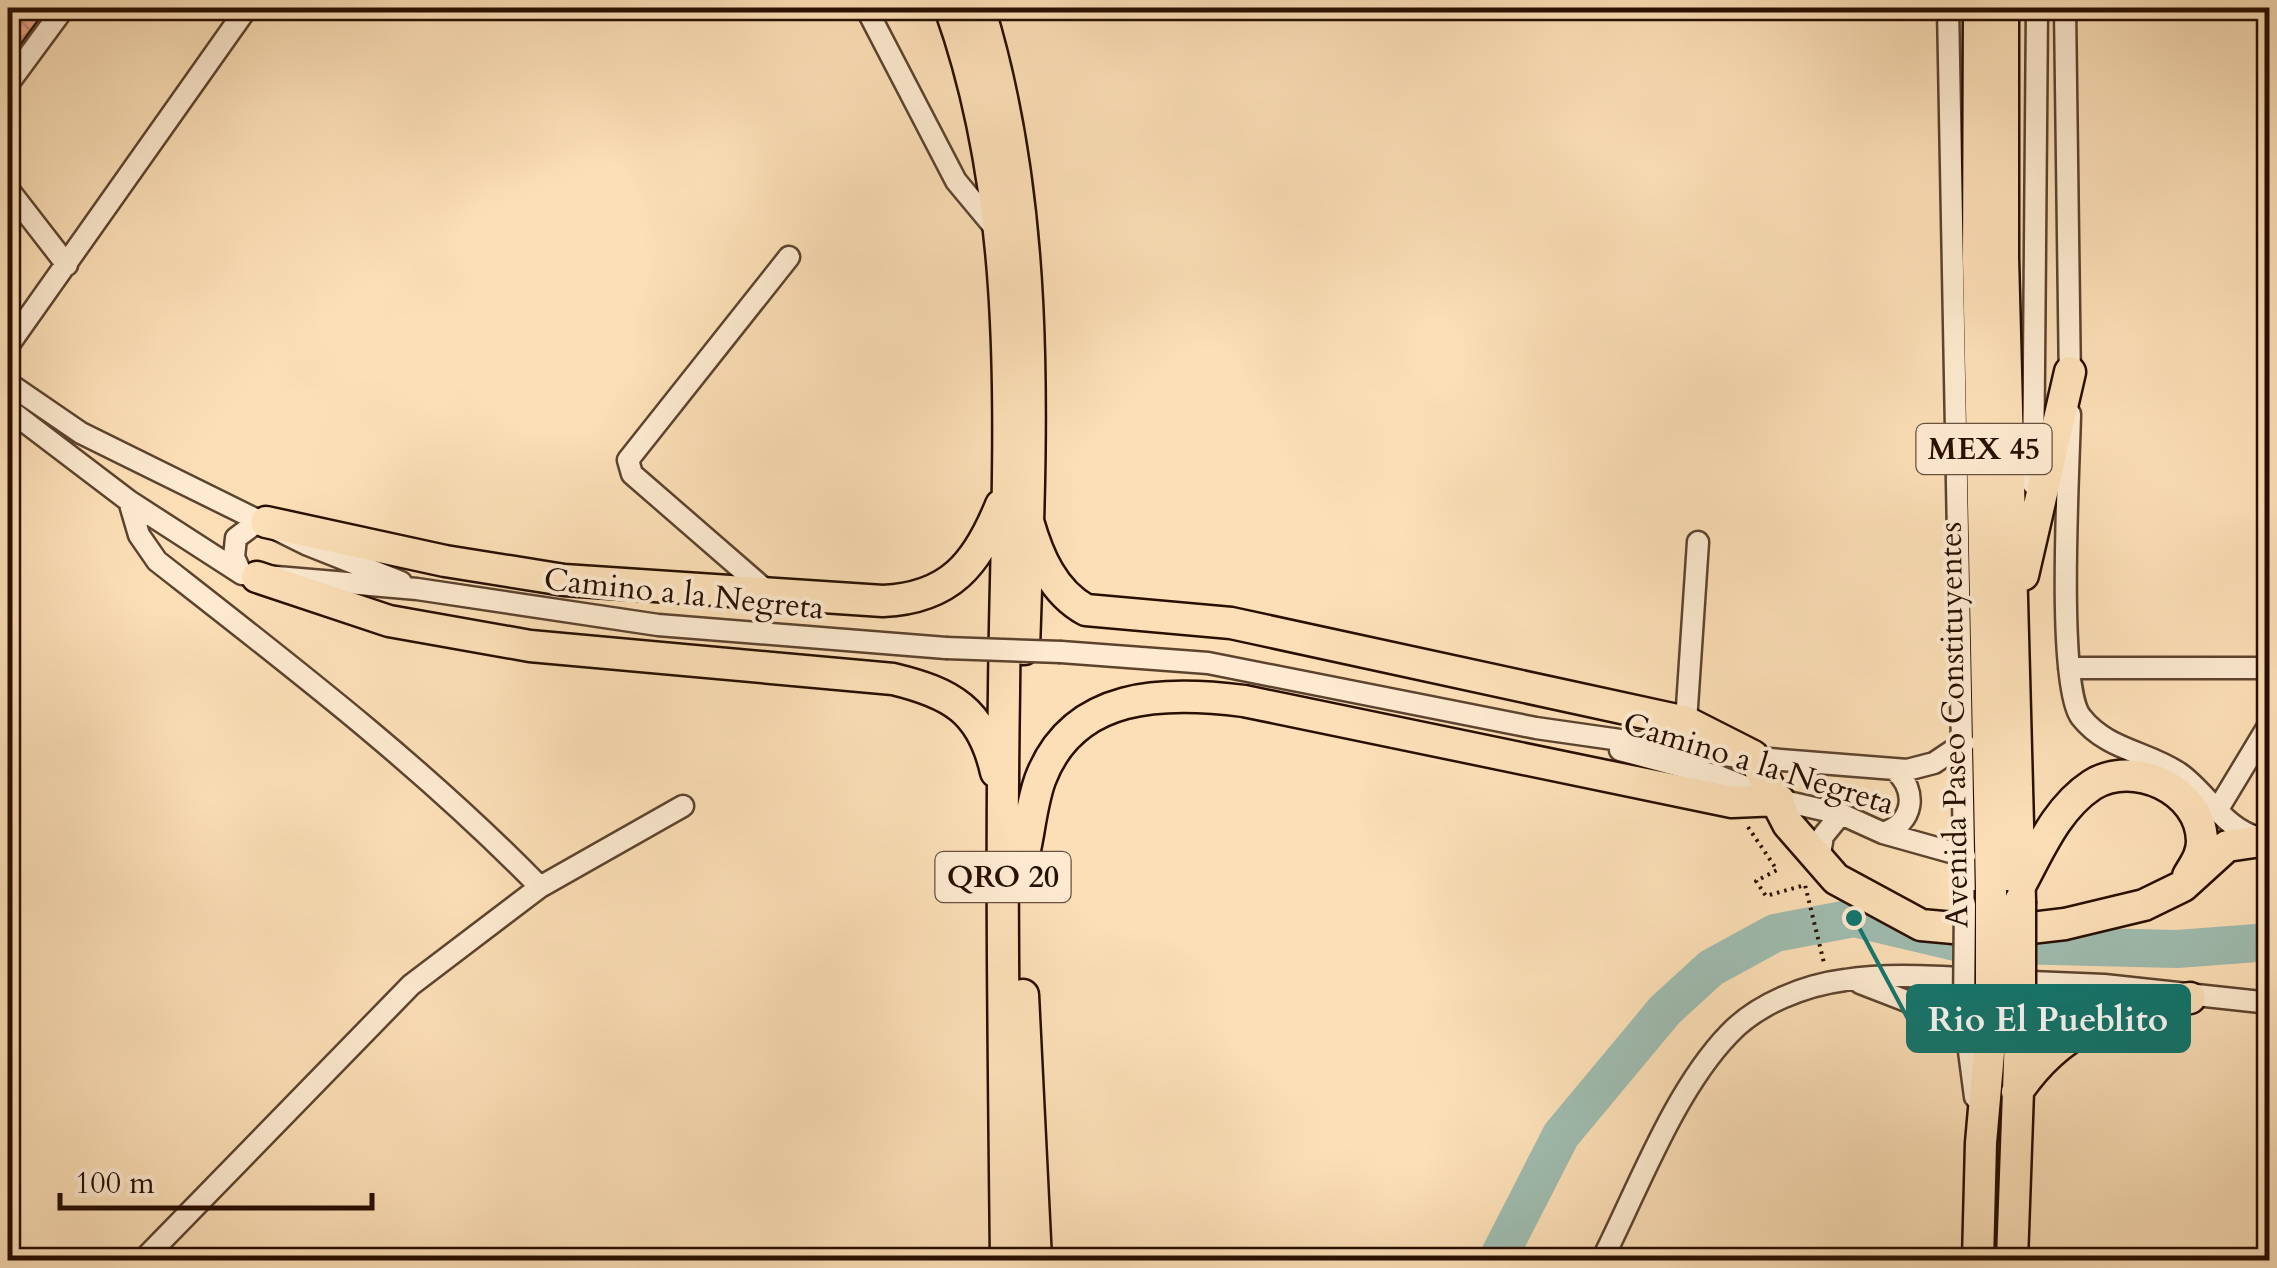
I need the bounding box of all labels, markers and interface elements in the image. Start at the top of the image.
road number: MEX 45 [1916,424,2052,474]
street label: Avenida Paseo Constituyentes [1928,521,1980,929]
street label: Camino a la Negreta [542,557,826,631]
street label: Camino a la Negreta [1618,702,1900,826]
road number: QRO 20 [936,852,1070,902]
callout: Rio El Pueblito [1908,986,2189,1051]
text: Rio El Pueblito [1928,996,2168,1044]
scale bar [60,1148,372,1210]
text: 100 m [75,1163,155,1204]

